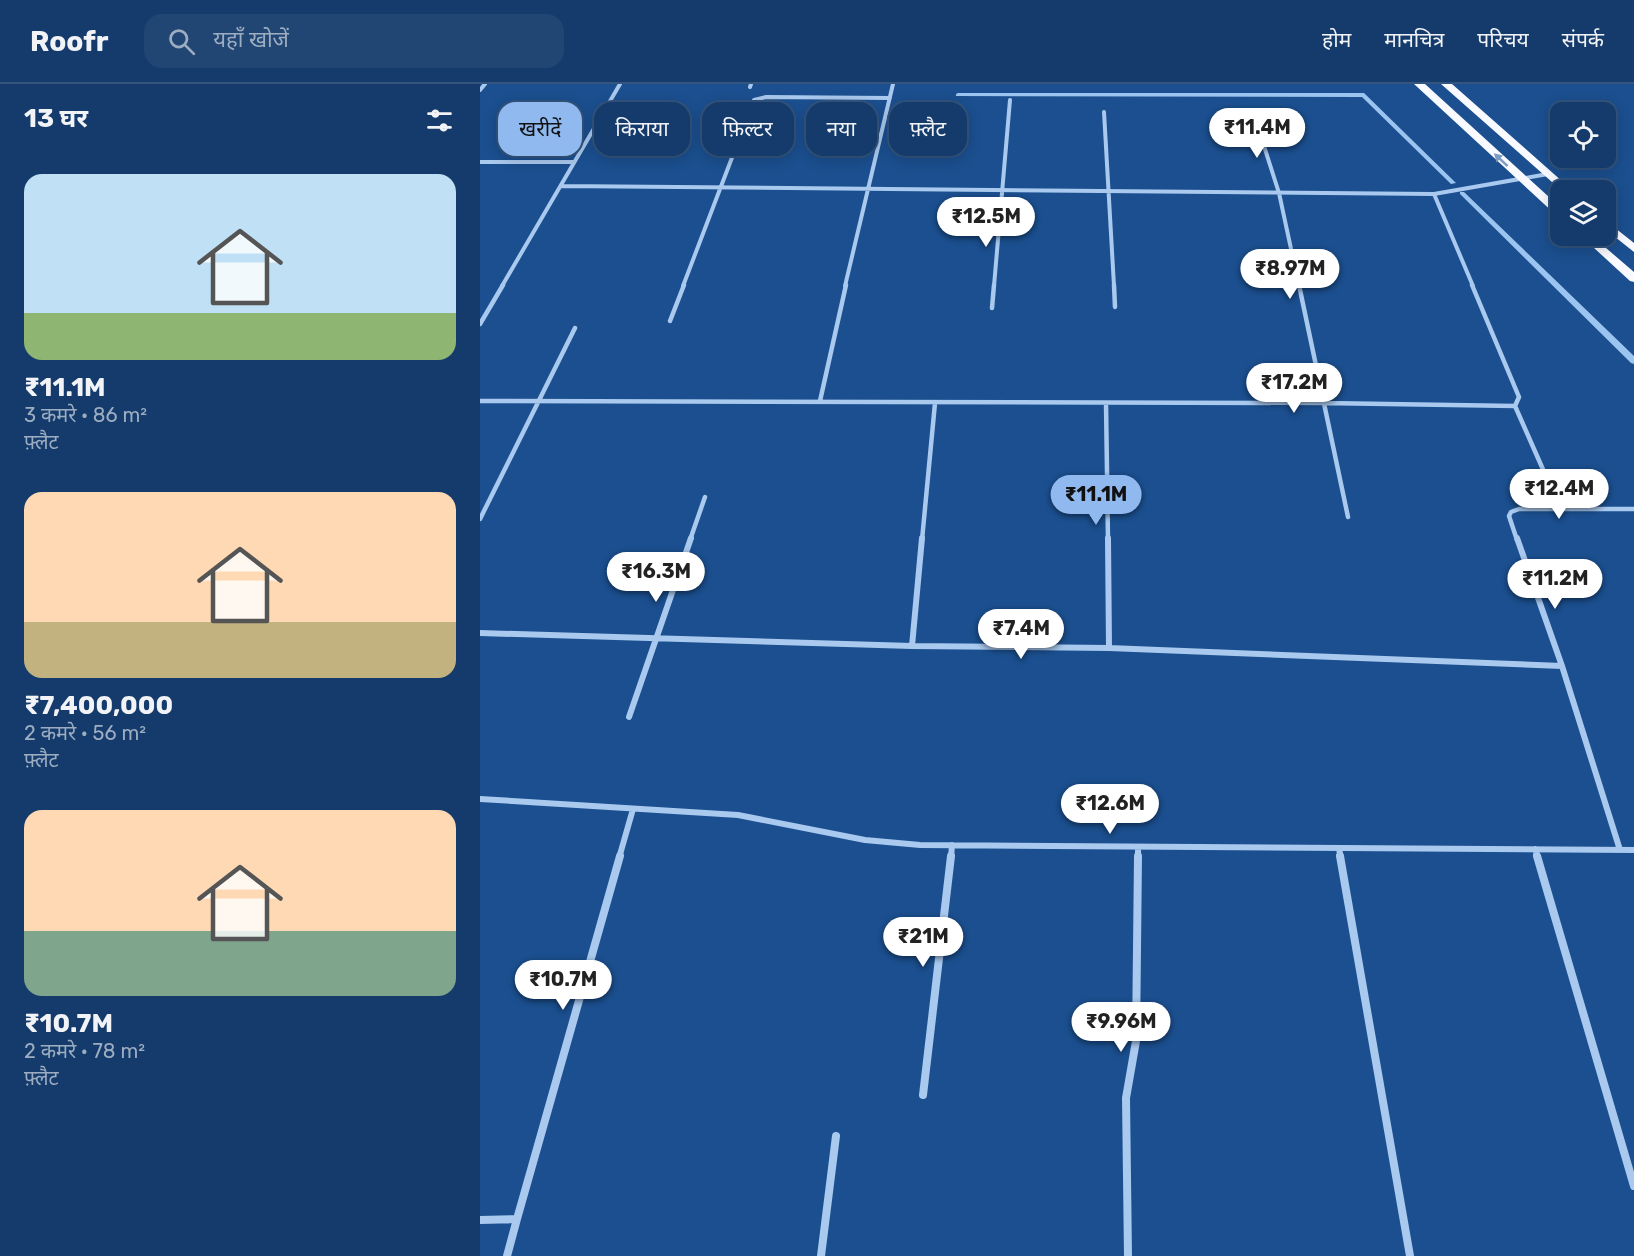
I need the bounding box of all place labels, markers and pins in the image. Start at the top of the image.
pin: ₹11.4M [1208,108,1306,159]
pin: ₹12.5M [937,197,1035,248]
pin: ₹8.97M [1241,249,1339,300]
pin: ₹17.2M [1245,363,1343,414]
pin: ₹12.4M [1510,469,1608,520]
pin: ₹11.1M [1047,475,1145,526]
pin: ₹16.3M [607,552,705,603]
pin: ₹11.2M [1506,559,1604,610]
pin: ₹7.4M [979,609,1063,660]
pin: ₹12.6M [1061,784,1159,835]
pin: ₹21M [887,917,959,968]
pin: ₹10.7M [514,960,612,1011]
pin: ₹9.96M [1072,1002,1170,1053]

